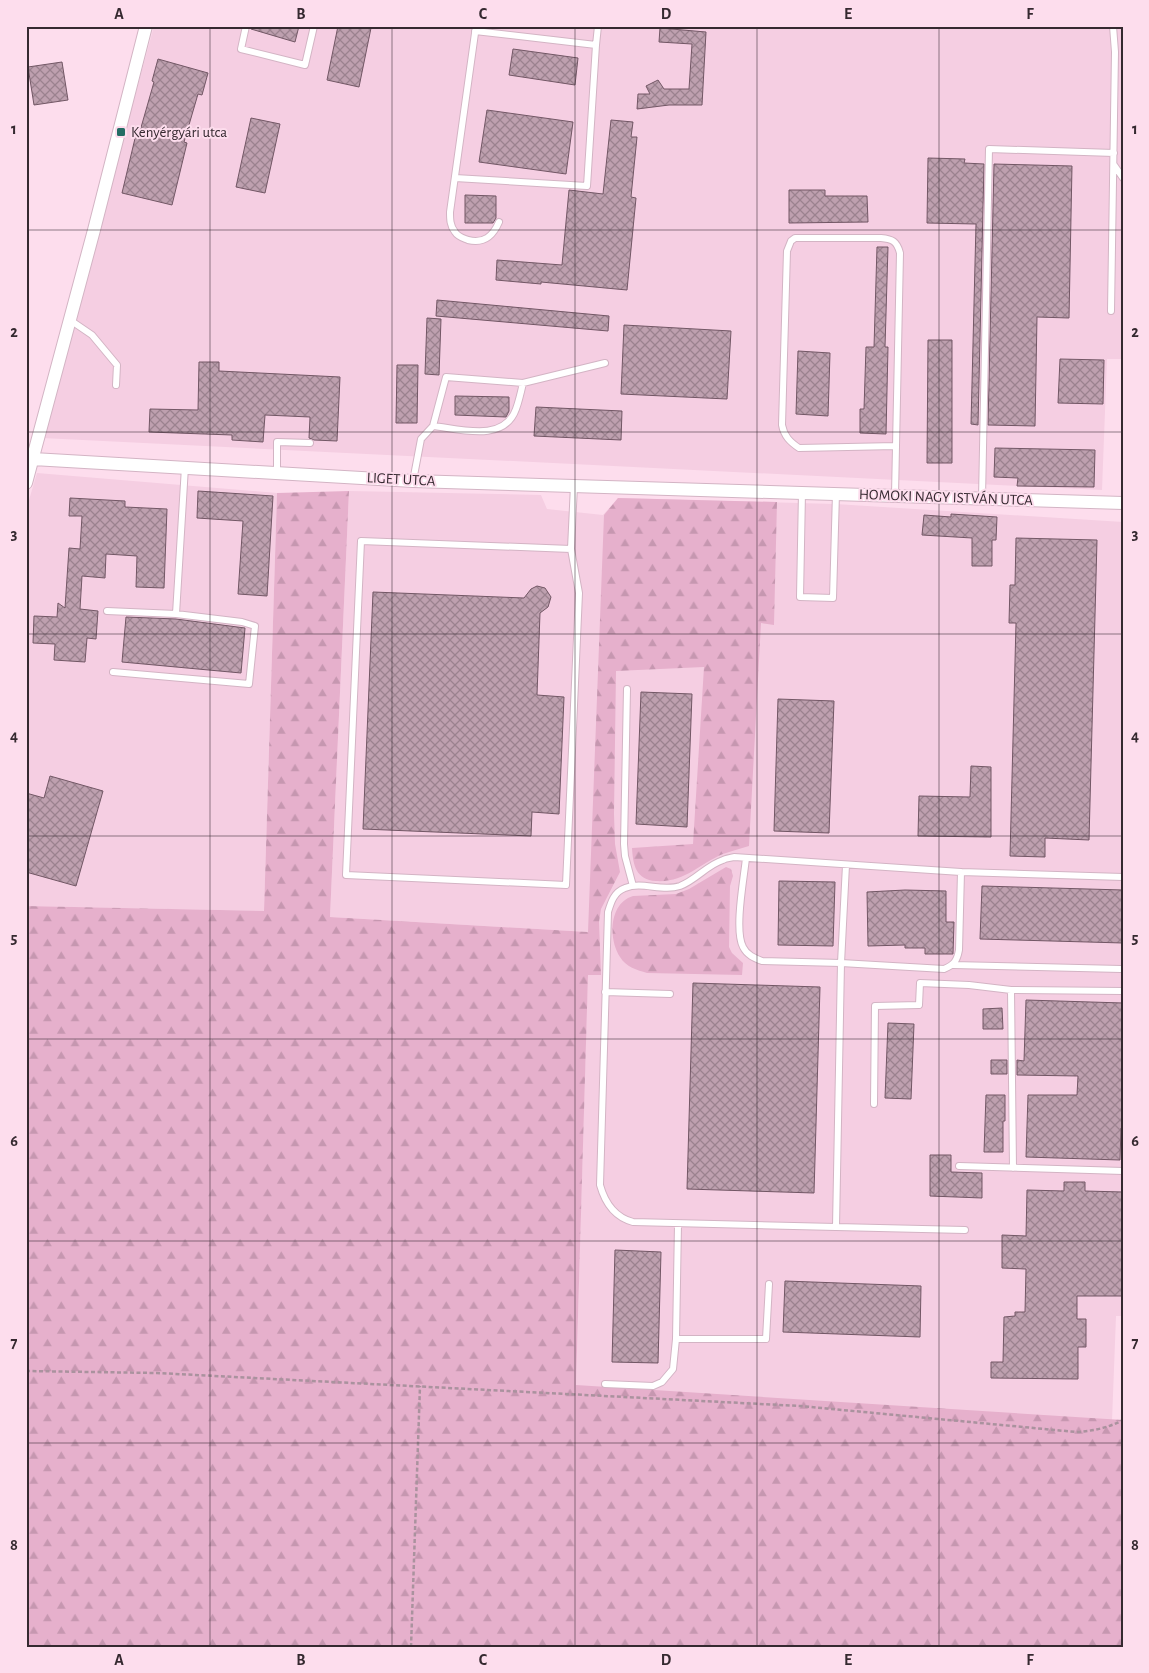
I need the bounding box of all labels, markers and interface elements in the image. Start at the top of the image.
text: A [114,6,124,22]
text: B [296,6,306,22]
text: C [479,6,488,22]
text: D [661,6,672,22]
text: E [844,6,852,22]
text: F [1026,6,1034,22]
text: 1 [11,121,17,137]
text: 1 [1132,121,1138,137]
place label: Kenyérgyári utca [131,125,227,140]
marker: Kenyérgyári utca [115,126,127,138]
text: 2 [10,324,18,340]
text: 2 [1131,324,1139,340]
street label: LIGET UTCA [366,470,436,489]
street label: HOMOKI NAGY ISTVÁN UTCA [859,485,1034,508]
text: 3 [11,526,18,542]
text: 3 [1132,526,1139,542]
text: 4 [10,728,18,744]
text: 4 [1131,728,1139,744]
text: 5 [11,930,18,946]
text: 5 [1132,930,1139,946]
text: 6 [10,1133,18,1149]
text: 6 [1131,1133,1139,1149]
text: 7 [11,1335,18,1351]
text: 7 [1132,1335,1139,1351]
text: 8 [10,1537,18,1553]
text: 8 [1131,1537,1139,1553]
text: A [114,1652,124,1668]
text: B [296,1652,306,1668]
text: C [479,1652,488,1668]
text: D [661,1652,672,1668]
text: E [844,1652,852,1668]
text: F [1026,1652,1034,1668]

